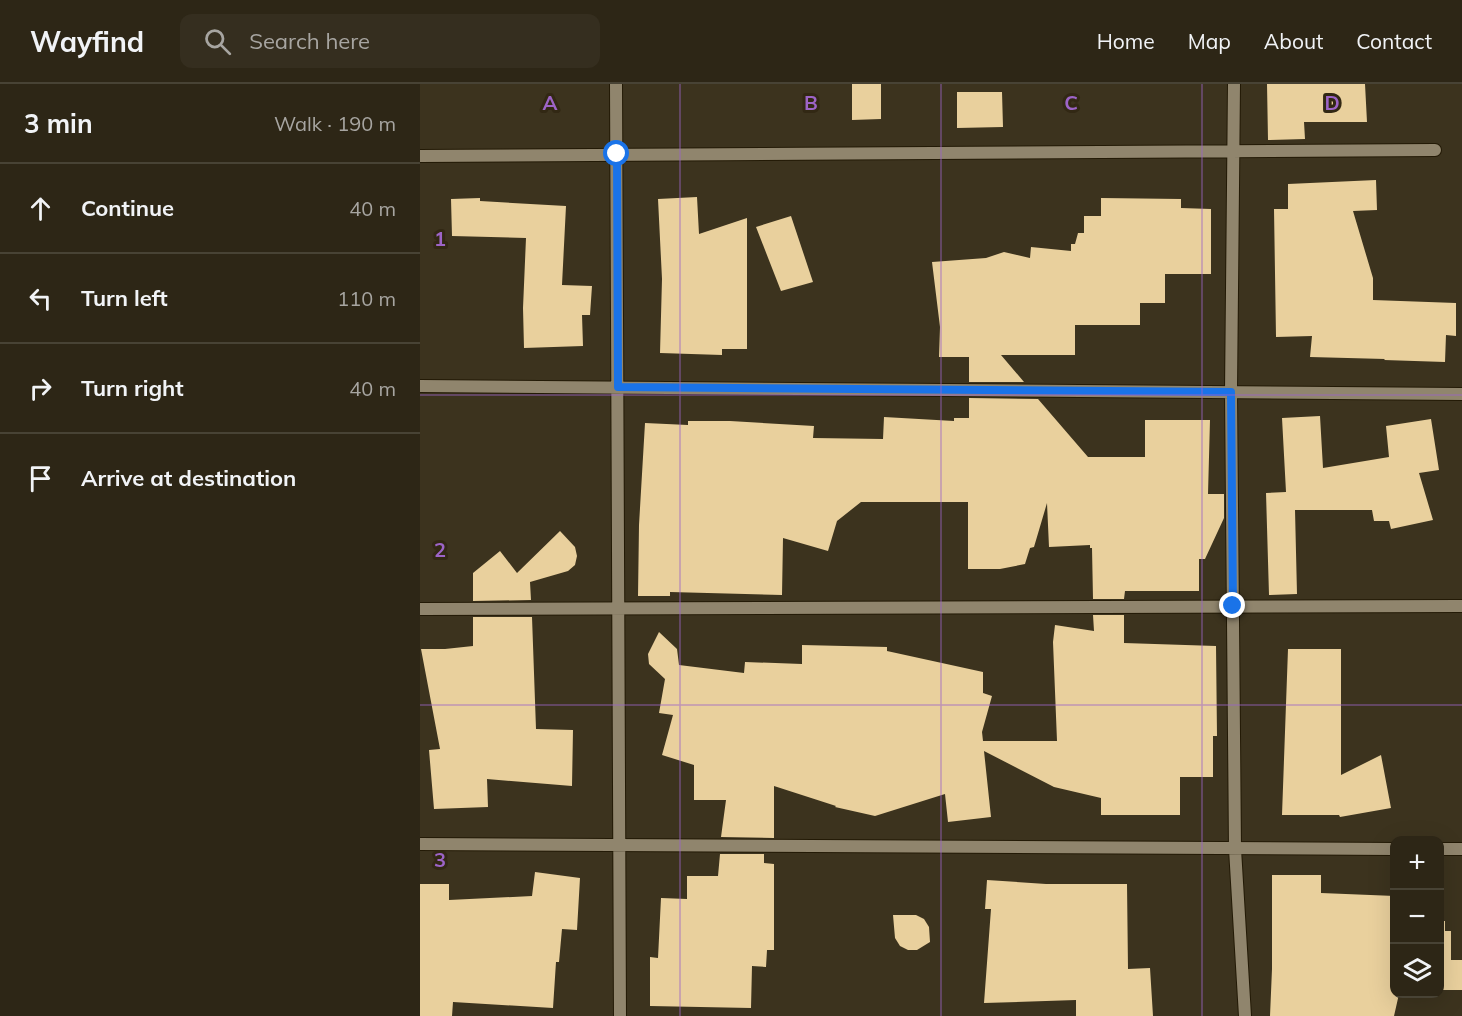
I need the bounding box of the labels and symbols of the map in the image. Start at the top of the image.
text: A [543,90,558,115]
text: B [804,90,818,115]
text: C [1064,90,1078,115]
text: D [1324,90,1340,115]
route start [603,140,629,166]
text: 1 [434,226,446,251]
text: 2 [434,537,446,562]
route end [1219,592,1245,618]
text: 3 [434,847,446,872]

